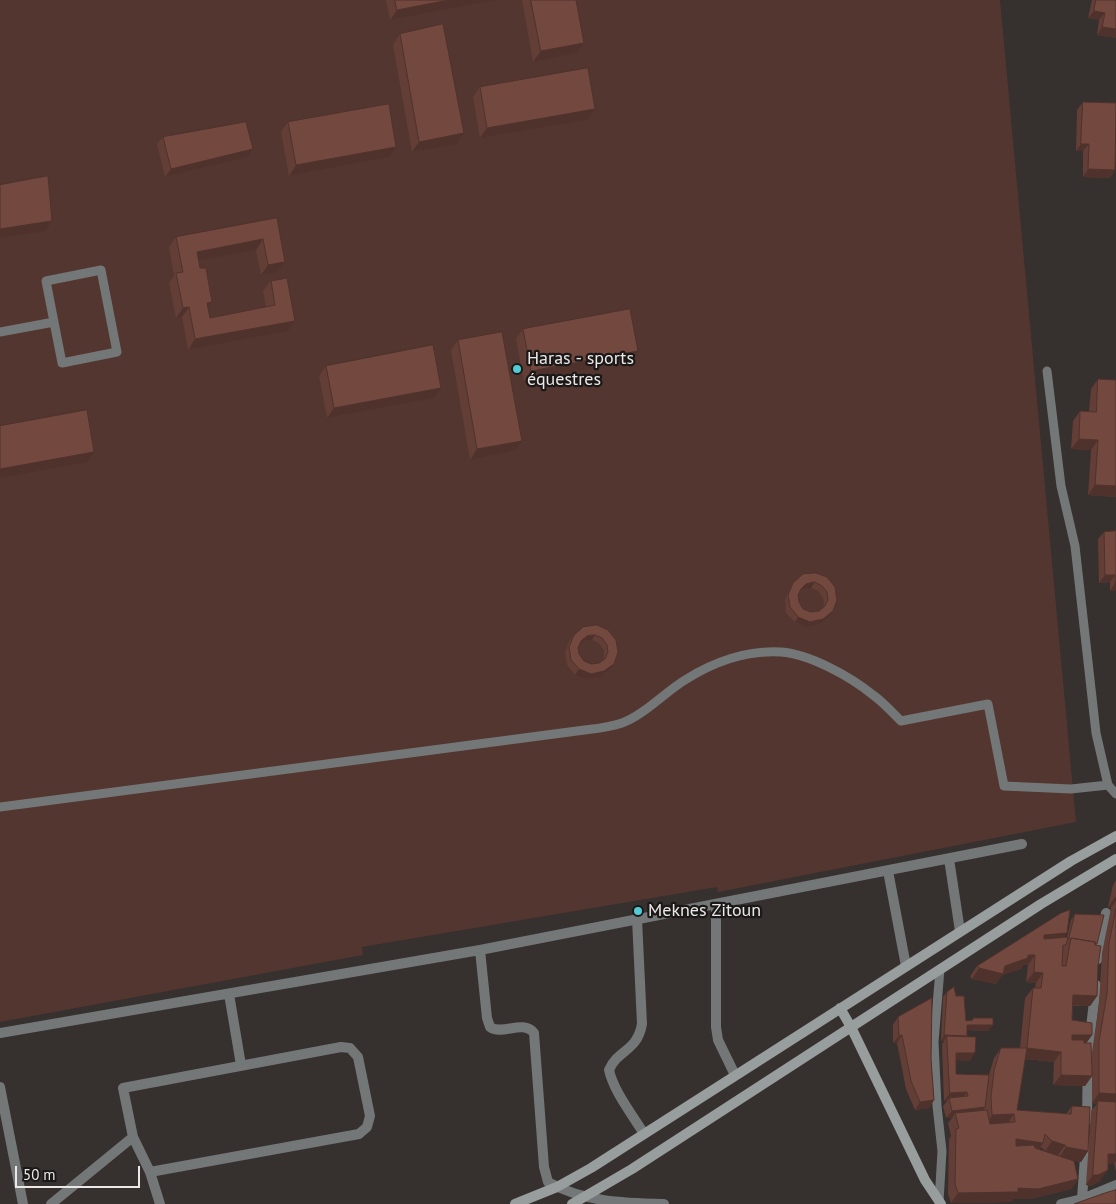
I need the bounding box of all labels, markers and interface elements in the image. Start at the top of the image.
place label: Haras - sports équestres [527,348,634,390]
marker: Haras - sports équestres [511,363,523,375]
place label: Meknes Zitoun [648,900,761,922]
marker: Meknes Zitoun [632,905,644,917]
scale bar [18,1156,142,1188]
text: 50 m [23,1165,56,1184]

